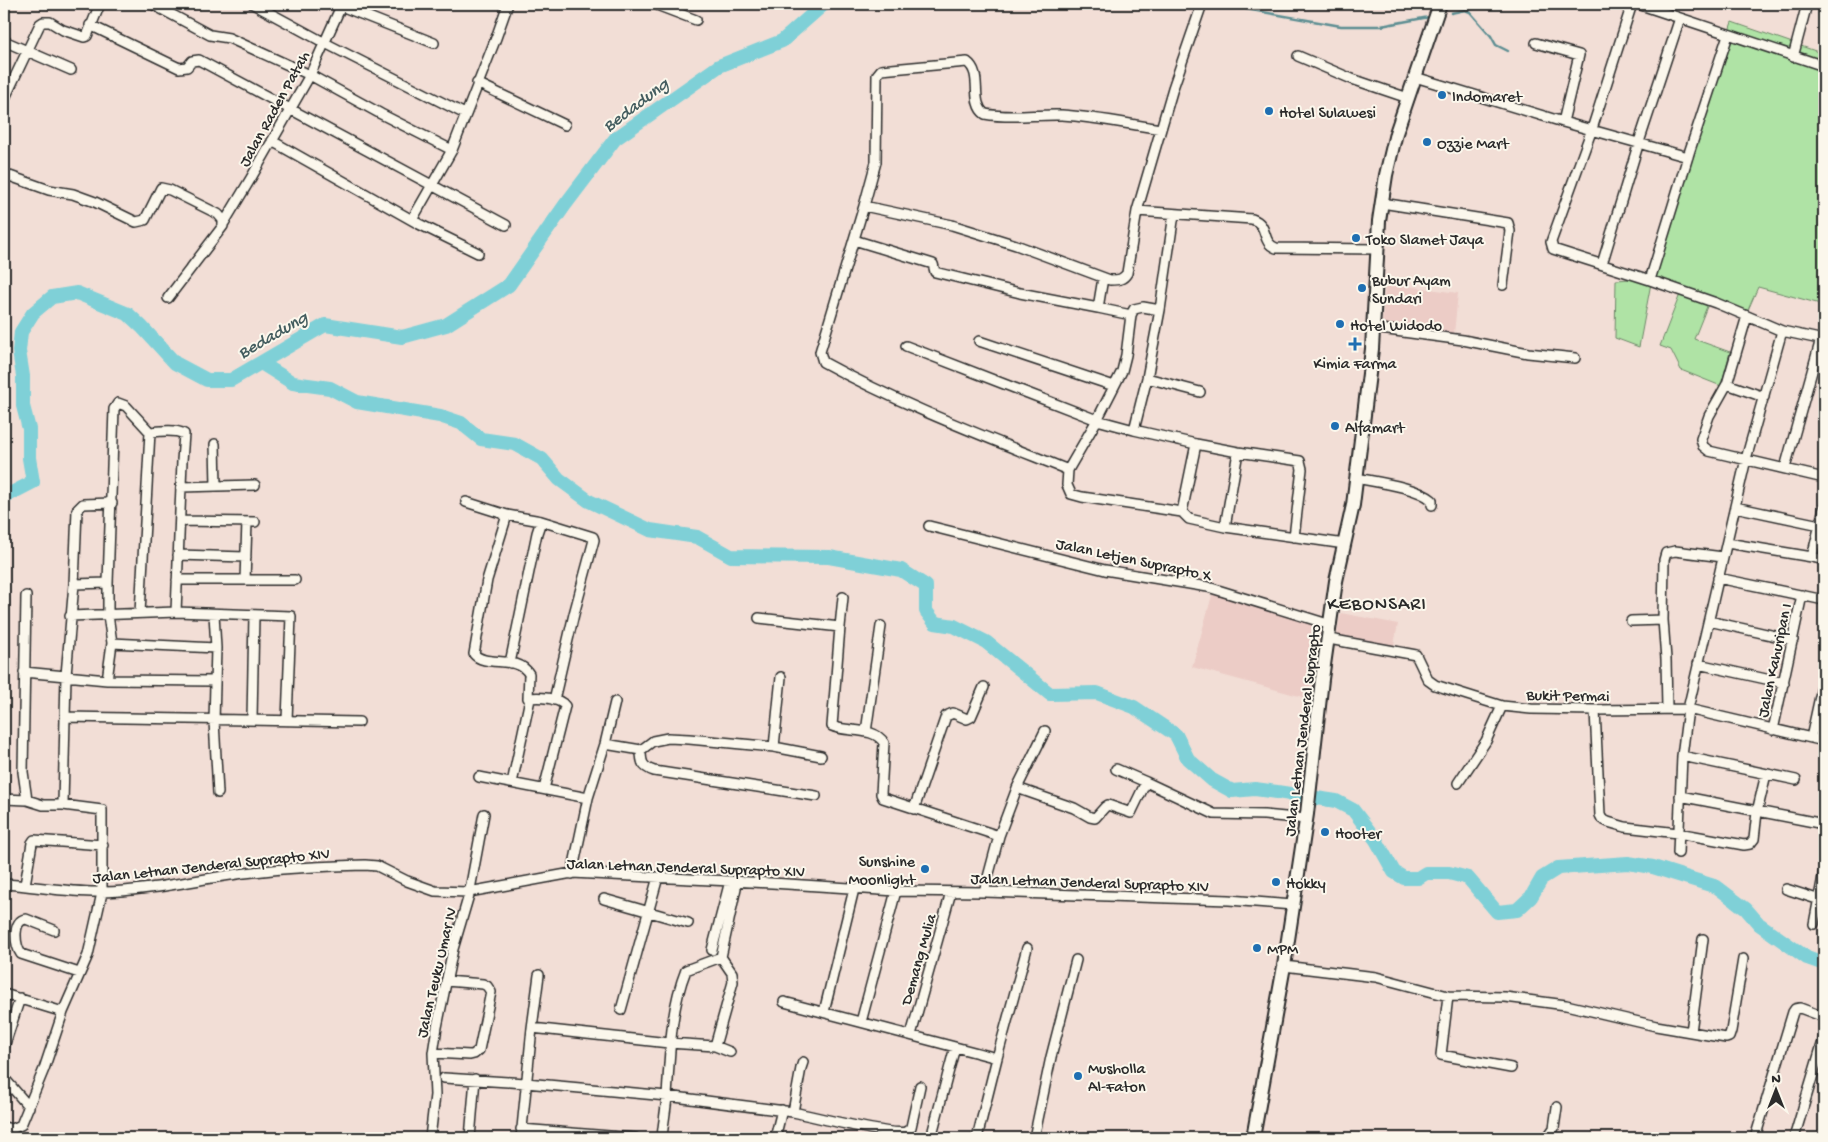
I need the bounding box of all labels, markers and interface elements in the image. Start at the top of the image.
street label: Jalan Raden Patah [236,48,316,171]
water label: Bedadung [600,73,675,138]
marker: Indomaret [1436,89,1448,101]
place label: Indomaret [1452,89,1523,108]
marker: Hotel Sulawesi [1263,105,1275,117]
place label: Hotel Sulawesi [1279,105,1376,124]
marker: Ozzie Mart [1421,136,1433,148]
place label: Ozzie Mart [1437,136,1510,155]
marker: Toko Slamet Jaya [1350,232,1362,244]
place label: Toko Slamet Jaya [1365,232,1485,251]
place label: Bubur Ayam Sundari [1371,273,1451,310]
marker: Bubur Ayam Sundari [1356,282,1368,294]
water label: Bedadung [235,307,313,364]
marker: Hotel Widodo [1334,318,1346,330]
place label: Hotel Widodo [1350,318,1442,337]
marker: Kimia Farma [1349,338,1361,350]
place label: Kimia Farma [1314,356,1398,375]
marker: Alfamart [1329,420,1341,432]
place label: Alfamart [1345,420,1406,439]
street label: Jalan Letjen Suprapto X [1054,536,1213,587]
district label: KEBONSARI [1327,594,1427,617]
street label: Jalan Kahuripan I [1755,602,1798,719]
street label: Jalan Letnan Jenderal Suprapto [1282,623,1327,838]
street label: Bukit Permai [1525,687,1610,708]
marker: Hooter [1319,826,1331,838]
place label: Hooter [1335,826,1383,845]
street label: Jalan Letnan Jenderal Suprapto XIV [92,846,331,889]
place label: Sunshine Moonlight [848,854,916,891]
street label: Jalan Letnan Jenderal Suprapto XIV [566,856,806,883]
marker: Sunshine Moonlight [919,863,931,875]
street label: Jalan Letnan Jenderal Suprapto XIV [970,871,1210,898]
marker: Hokky [1270,876,1282,888]
place label: Hokky [1286,876,1326,895]
street label: Jalan Teuku Umar IV [414,906,463,1040]
street label: Demang Mulia [898,911,943,1009]
marker: MPM [1251,942,1263,954]
place label: MPM [1267,942,1299,961]
place label: Musholla Al-Faton [1088,1061,1146,1098]
north arrow [1750,1064,1800,1114]
marker: Musholla Al-Faton [1072,1070,1084,1082]
text: N [1771,1071,1781,1088]

